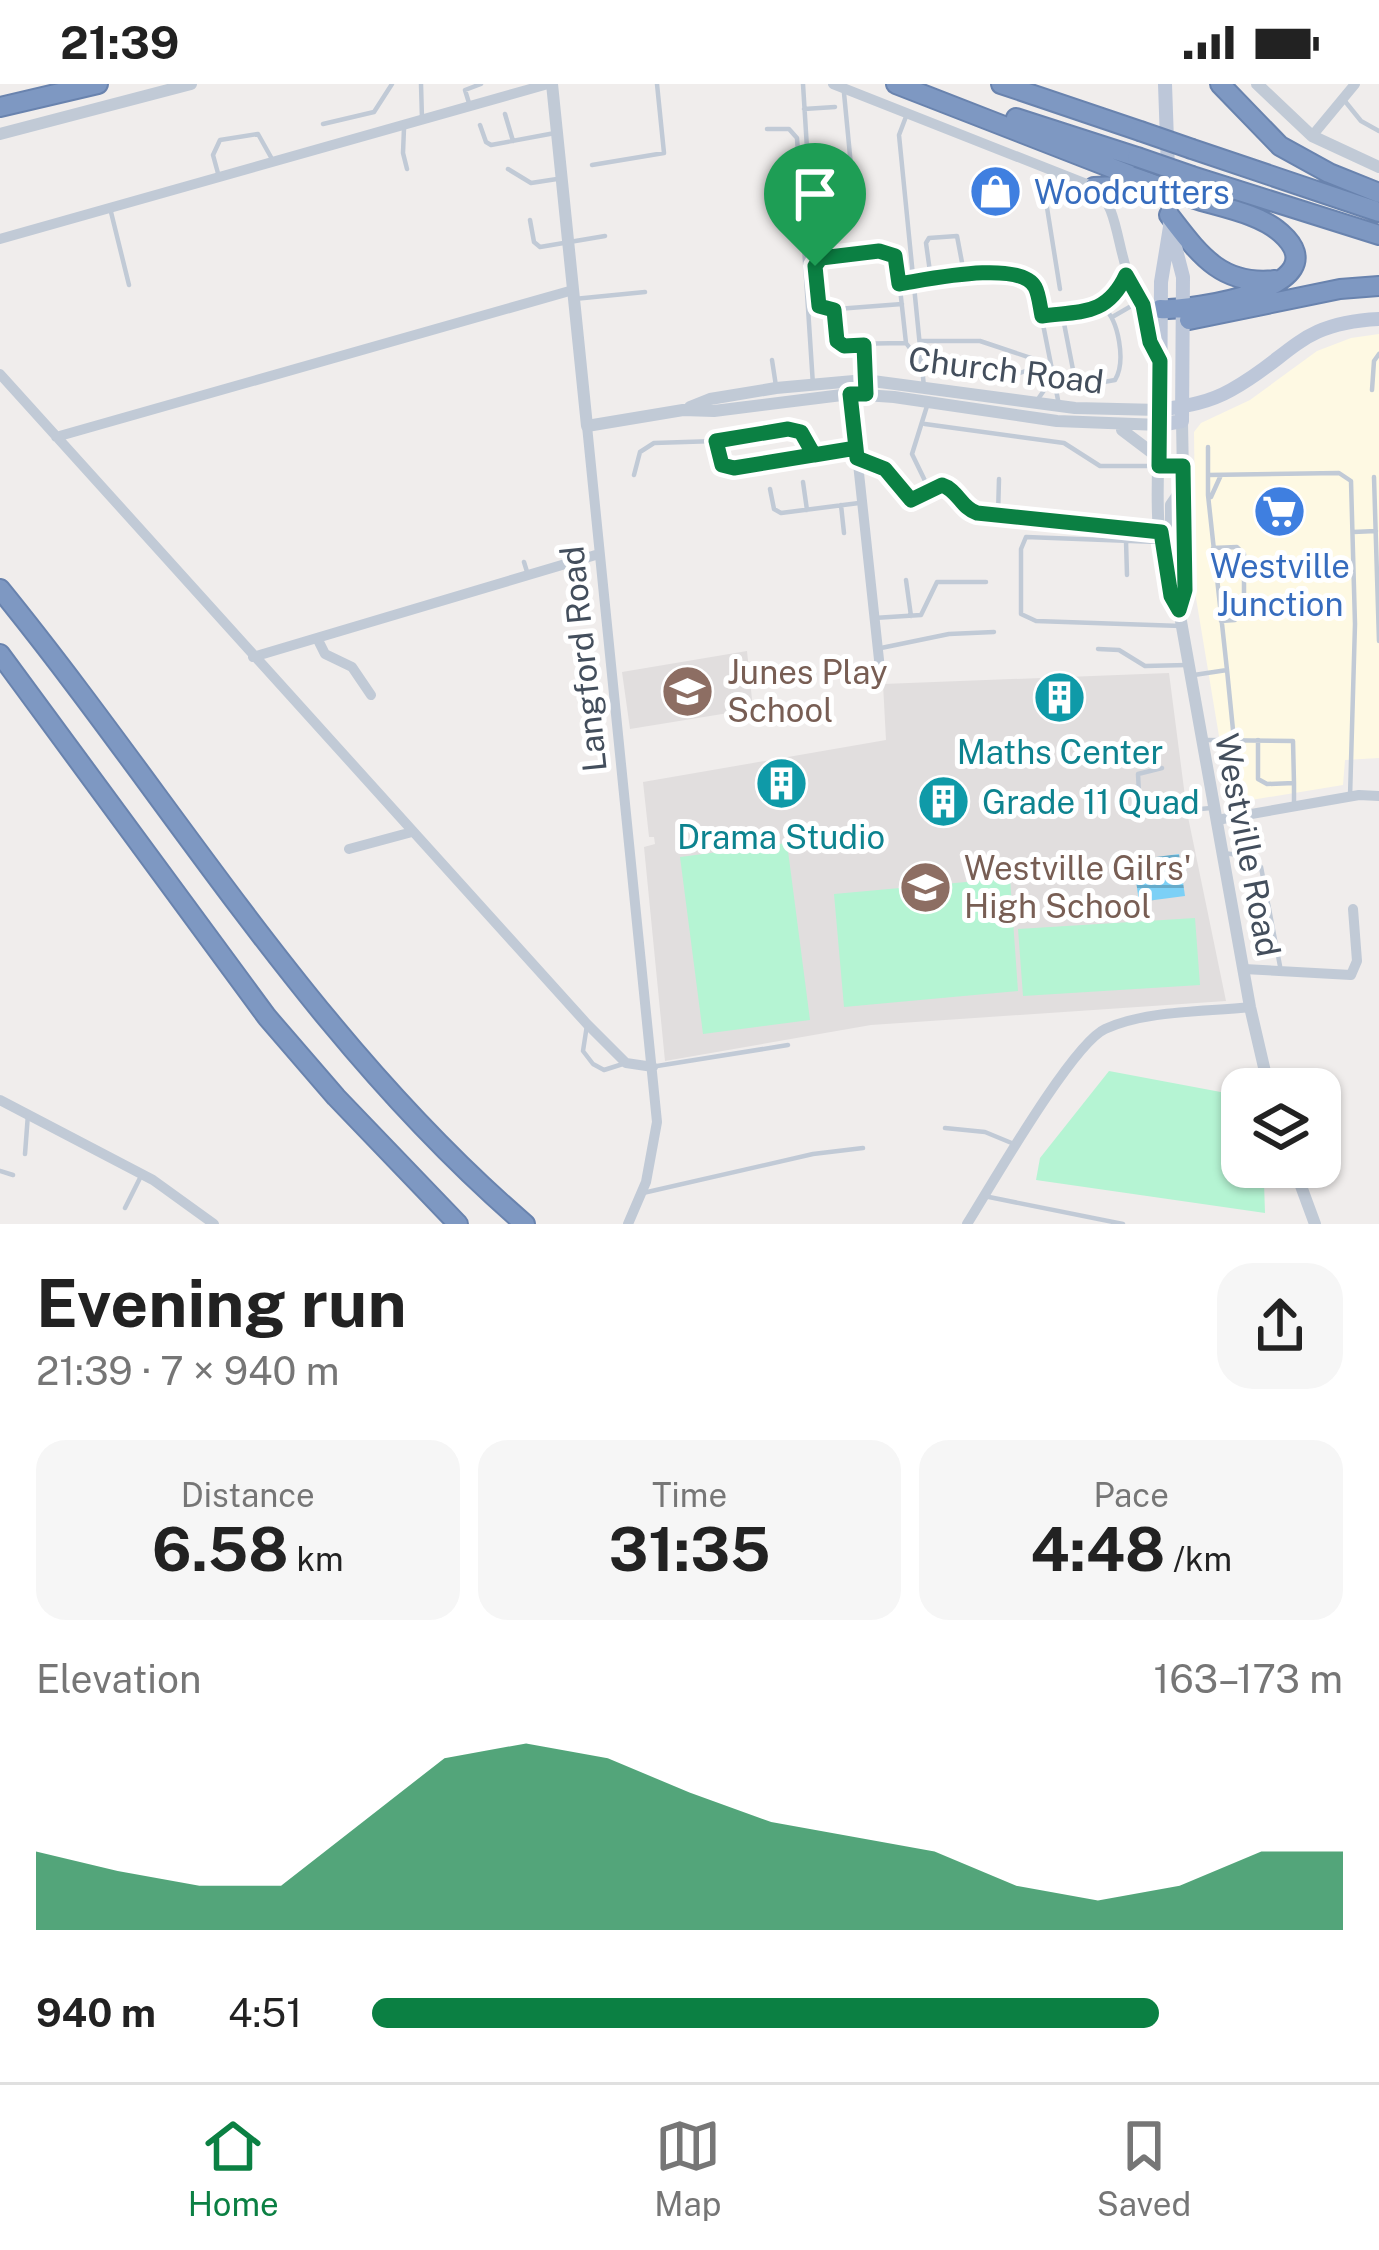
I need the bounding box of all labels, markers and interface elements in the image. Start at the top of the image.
text: 21:39 [60,16,179,69]
pin [764,143,866,266]
icon: arrive [782,161,848,227]
shop icon: Woodcutters [967,164,1023,220]
place label: Woodcutters [1034,173,1230,211]
street label: Church Road [906,339,1106,401]
supermarket icon: Westville Junction [1252,484,1308,540]
street label: Langford Road [552,544,614,774]
place label: Westville Junction [1210,547,1350,623]
place label: Junes Play School [727,653,888,729]
school or university icon: Junes Play School [660,663,716,719]
building icon: Maths Center [1032,670,1088,726]
street label: Westville Road [1208,730,1288,960]
place label: Maths Center [957,733,1163,771]
building icon: Drama Studio [753,755,809,811]
building icon: Grade 11 Quad [915,774,971,830]
place label: Grade 11 Quad [982,783,1200,821]
place label: Drama Studio [677,818,885,856]
place label: Westville Gilrs' High School [964,849,1192,925]
school or university icon: Westville Gilrs' High School [897,859,953,915]
map controls [1221,1068,1341,1188]
button: layers [1221,1068,1341,1188]
button: share [1217,1263,1343,1389]
text: Evening run [36,1264,407,1342]
text: 21:39 · 7 × 940 m [36,1348,340,1394]
text: Distance [181,1476,315,1514]
text: Time [652,1476,727,1514]
text: Pace [1093,1476,1169,1514]
text: 6.58 [152,1514,289,1585]
text: 31:35 [608,1514,771,1585]
text: 4:48 [1030,1514,1165,1585]
text: km [289,1540,344,1578]
text: /km [1165,1540,1232,1578]
text: Elevation [36,1656,202,1702]
text: 163–173 m [1154,1656,1343,1702]
text: 940 m [36,1990,156,2036]
text: 4:51 [228,1990,302,2036]
tab: Home [188,2113,279,2223]
tab: Map [654,2113,721,2223]
tab: Saved [1097,2113,1191,2223]

